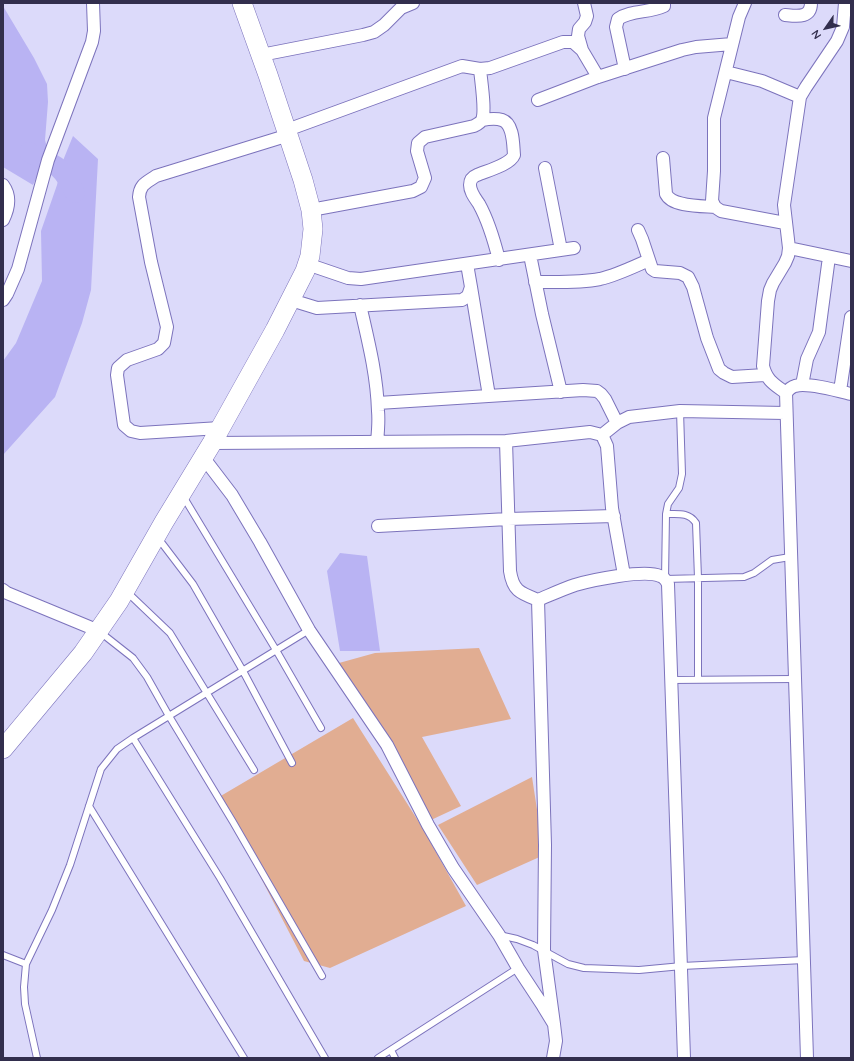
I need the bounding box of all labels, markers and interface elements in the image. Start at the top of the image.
north arrow [806,8,846,48]
text: N [808,27,824,42]

